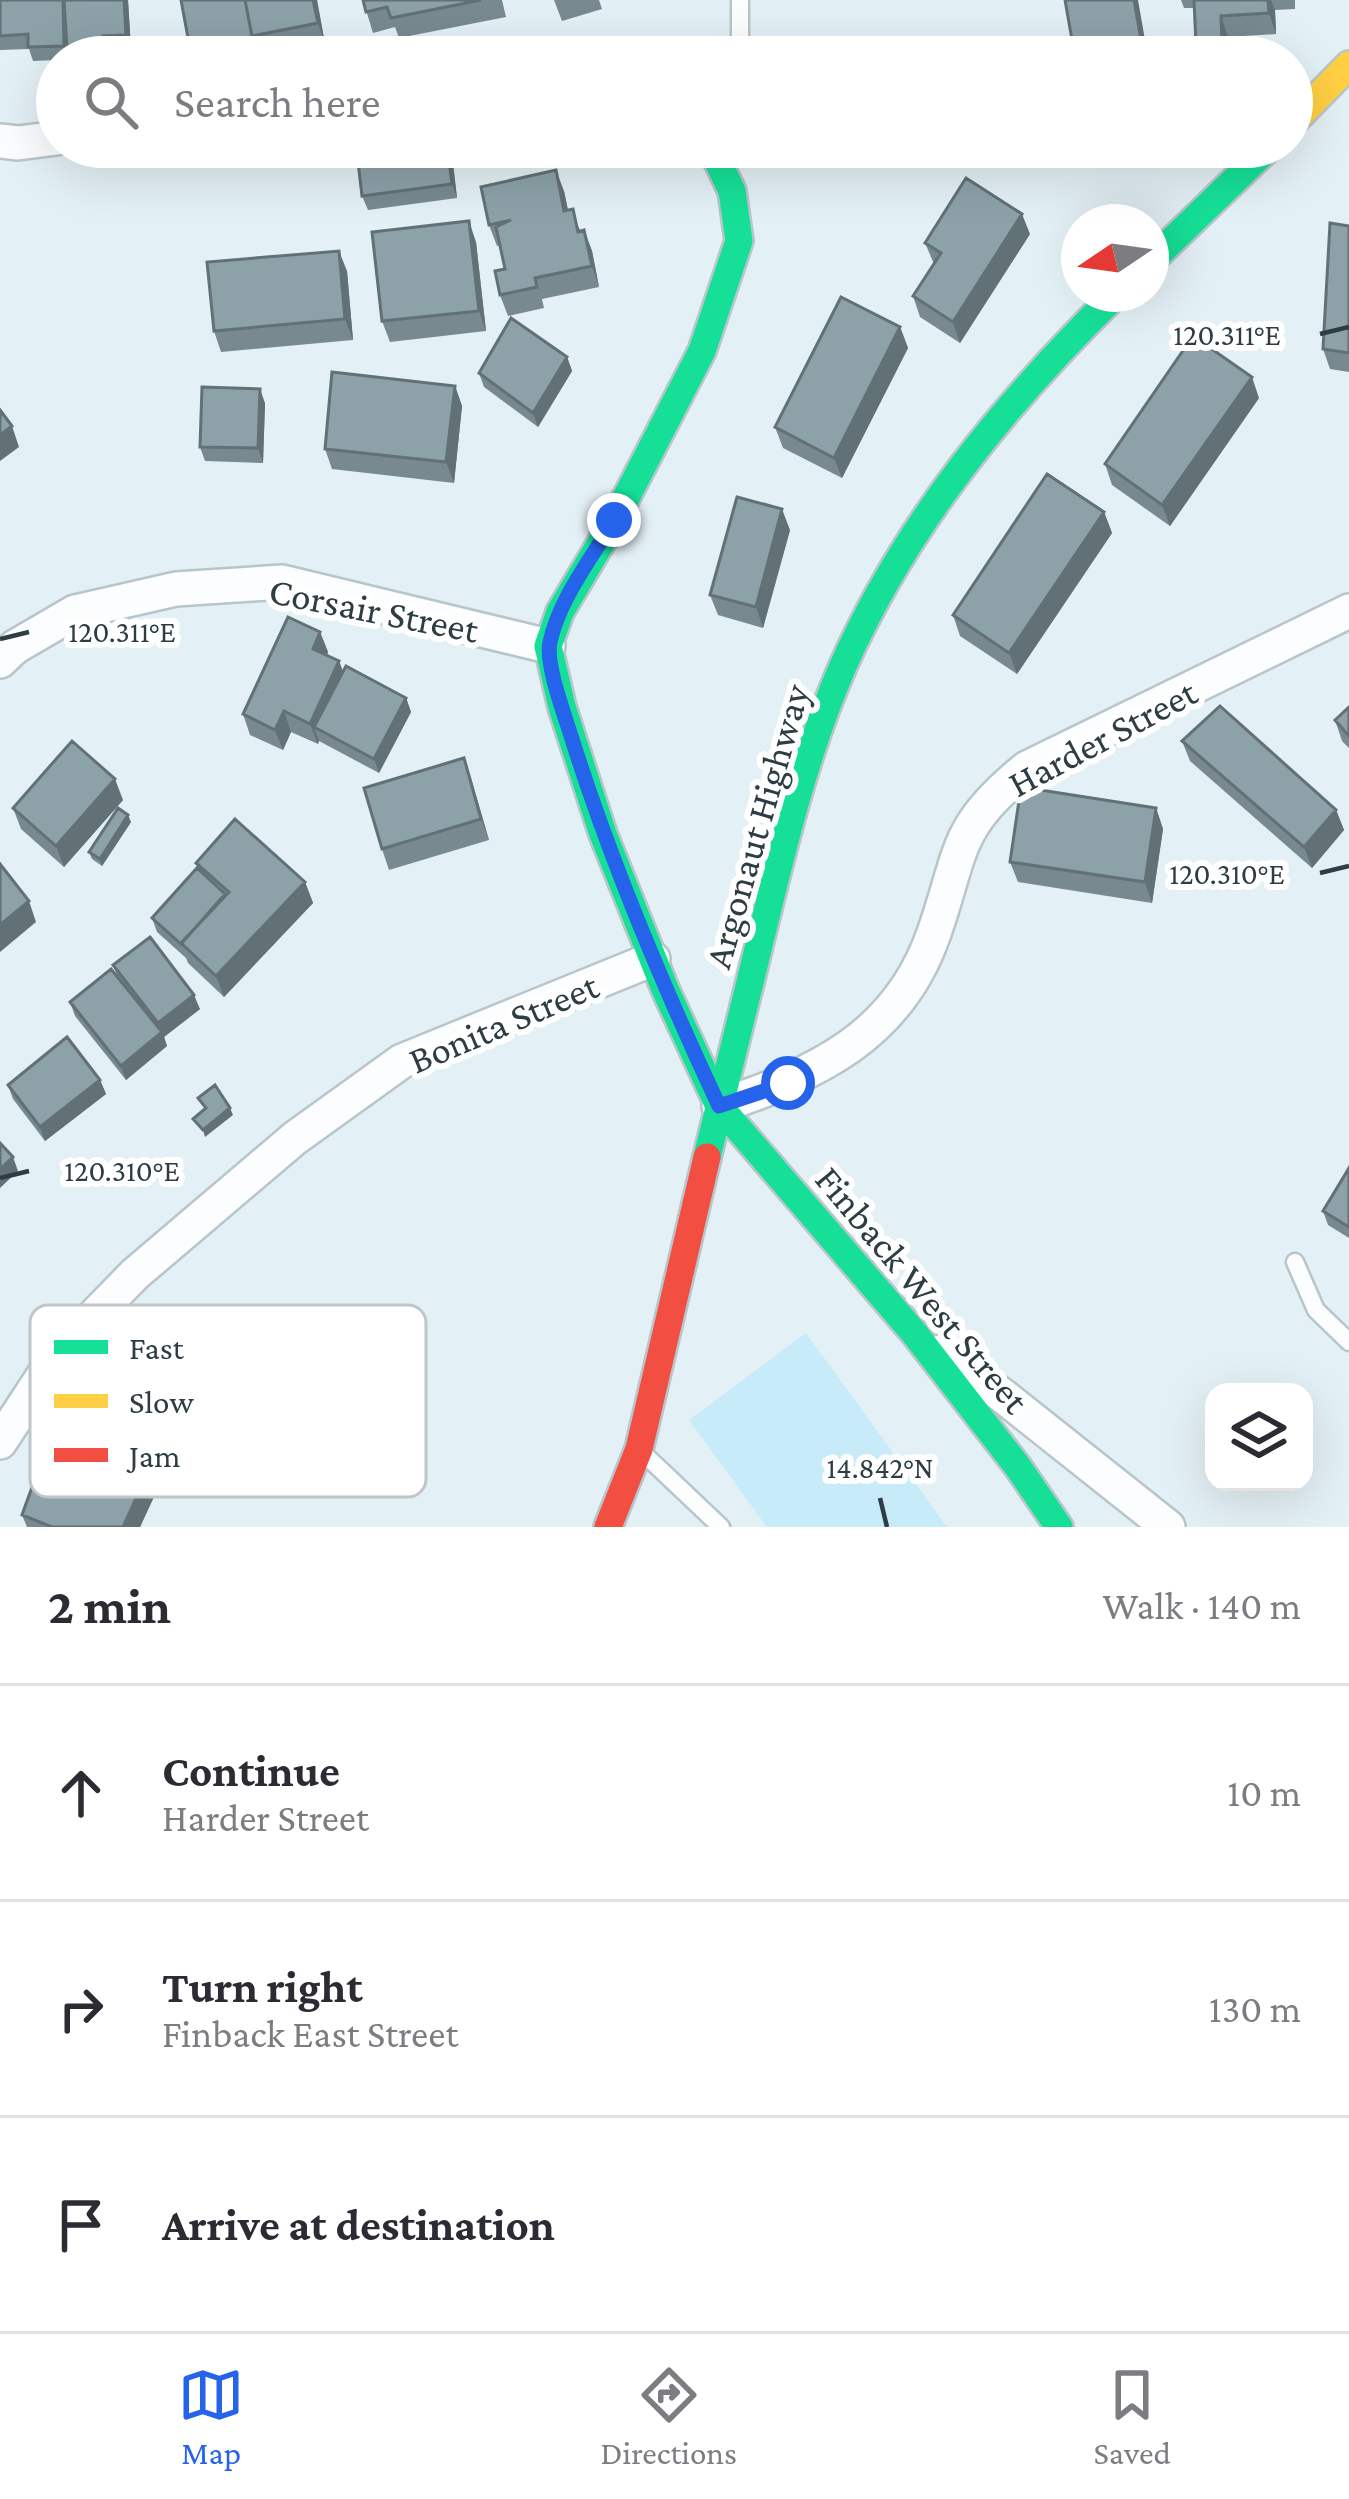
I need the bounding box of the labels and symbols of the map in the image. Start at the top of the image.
north arrow [1061,204,1169,312]
text: 120.311°E [1173,318,1281,351]
route end [587,493,641,547]
street label: Corsair Street [266,568,483,651]
text: 120.311°E [68,615,176,648]
street label: Harder Street [1001,669,1205,805]
street label: Argonaut Highway [695,678,819,973]
text: 120.310°E [1169,857,1285,890]
street label: Bonita Street [402,963,605,1082]
route start [761,1056,815,1110]
text: 120.310°E [64,1154,180,1187]
street label: Finback West Street [807,1157,1039,1422]
legend [30,1305,426,1497]
text: Fast [129,1329,185,1366]
text: Slow [129,1383,194,1420]
text: Jam [126,1437,181,1474]
text: 14.842°N [826,1451,934,1484]

